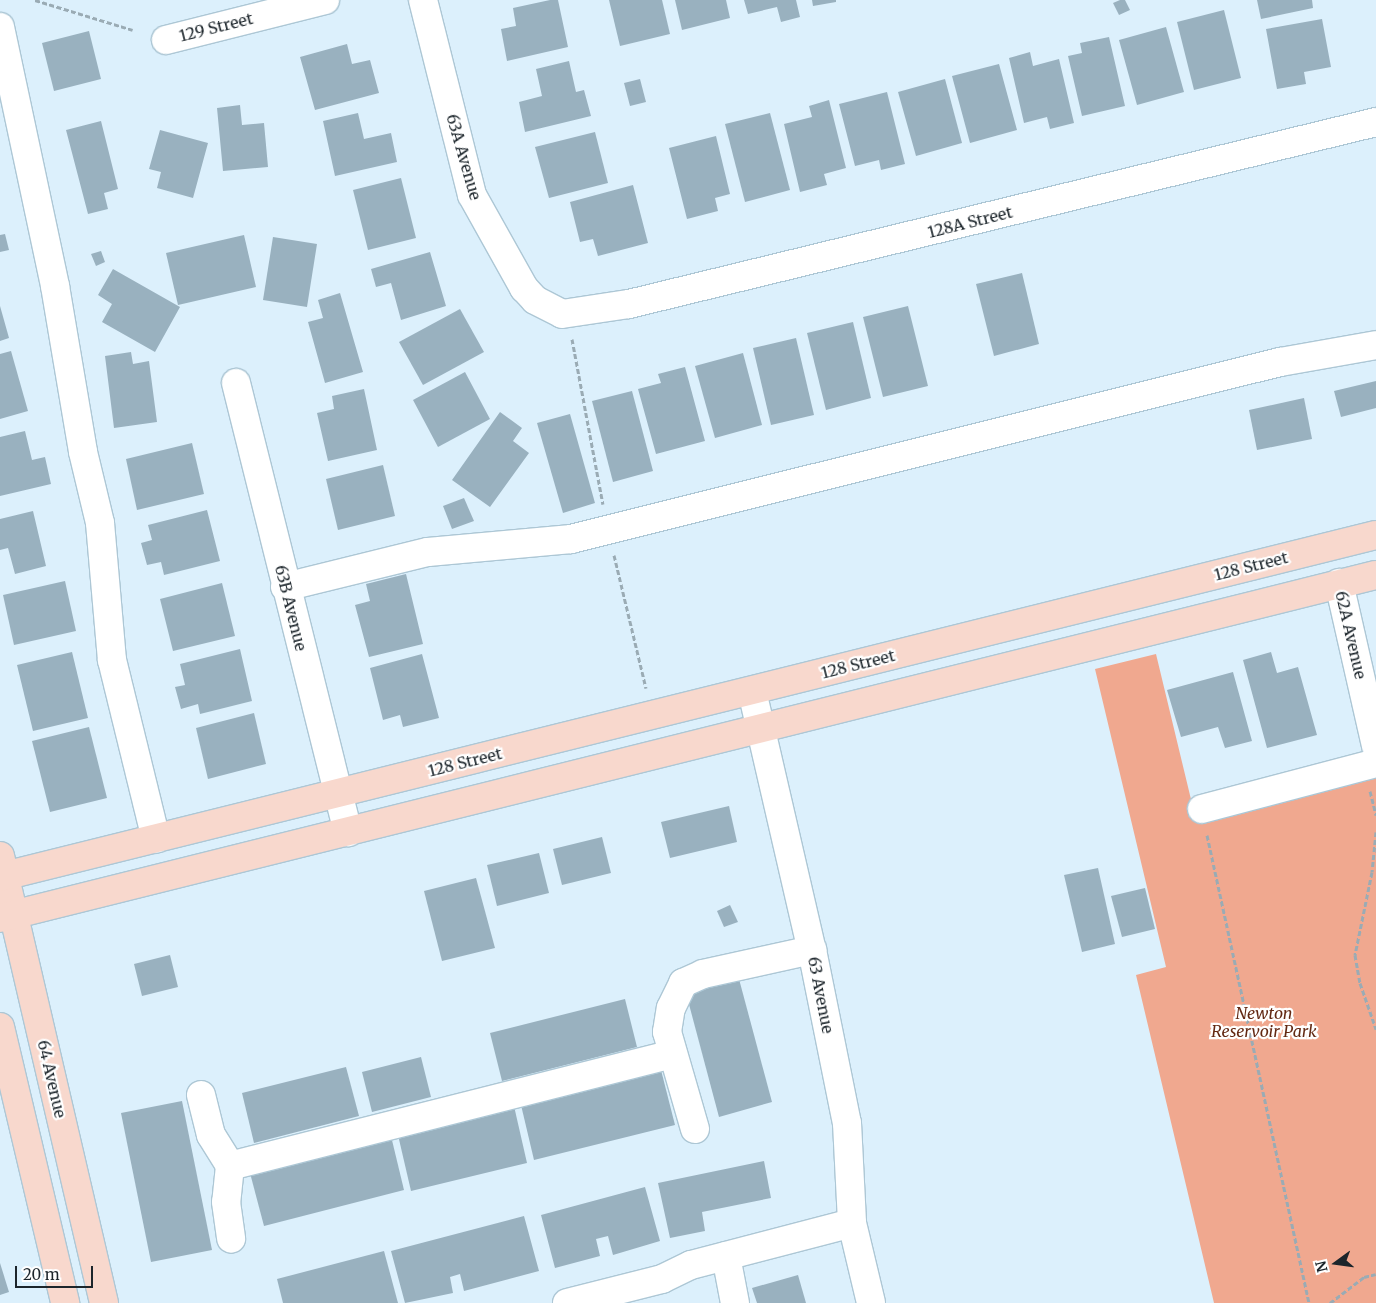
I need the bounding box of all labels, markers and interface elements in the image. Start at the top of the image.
street label: 129 Street [177,9,255,45]
street label: 63A Avenue [443,112,485,202]
street label: 128A Street [926,202,1014,242]
street label: 128 Street [1212,548,1290,584]
street label: 63B Avenue [271,563,311,653]
street label: 62A Avenue [1332,589,1370,681]
street label: 128 Street [819,646,897,682]
street label: 128 Street [426,744,504,780]
street label: 63 Avenue [804,955,838,1035]
park label: Newton Reservoir Park [1211,1003,1317,1041]
street label: 64 Avenue [34,1038,70,1120]
north arrow [1311,1238,1361,1288]
scale bar [18,1256,95,1288]
text: N [1311,1259,1332,1274]
text: 20 m [23,1265,60,1284]

